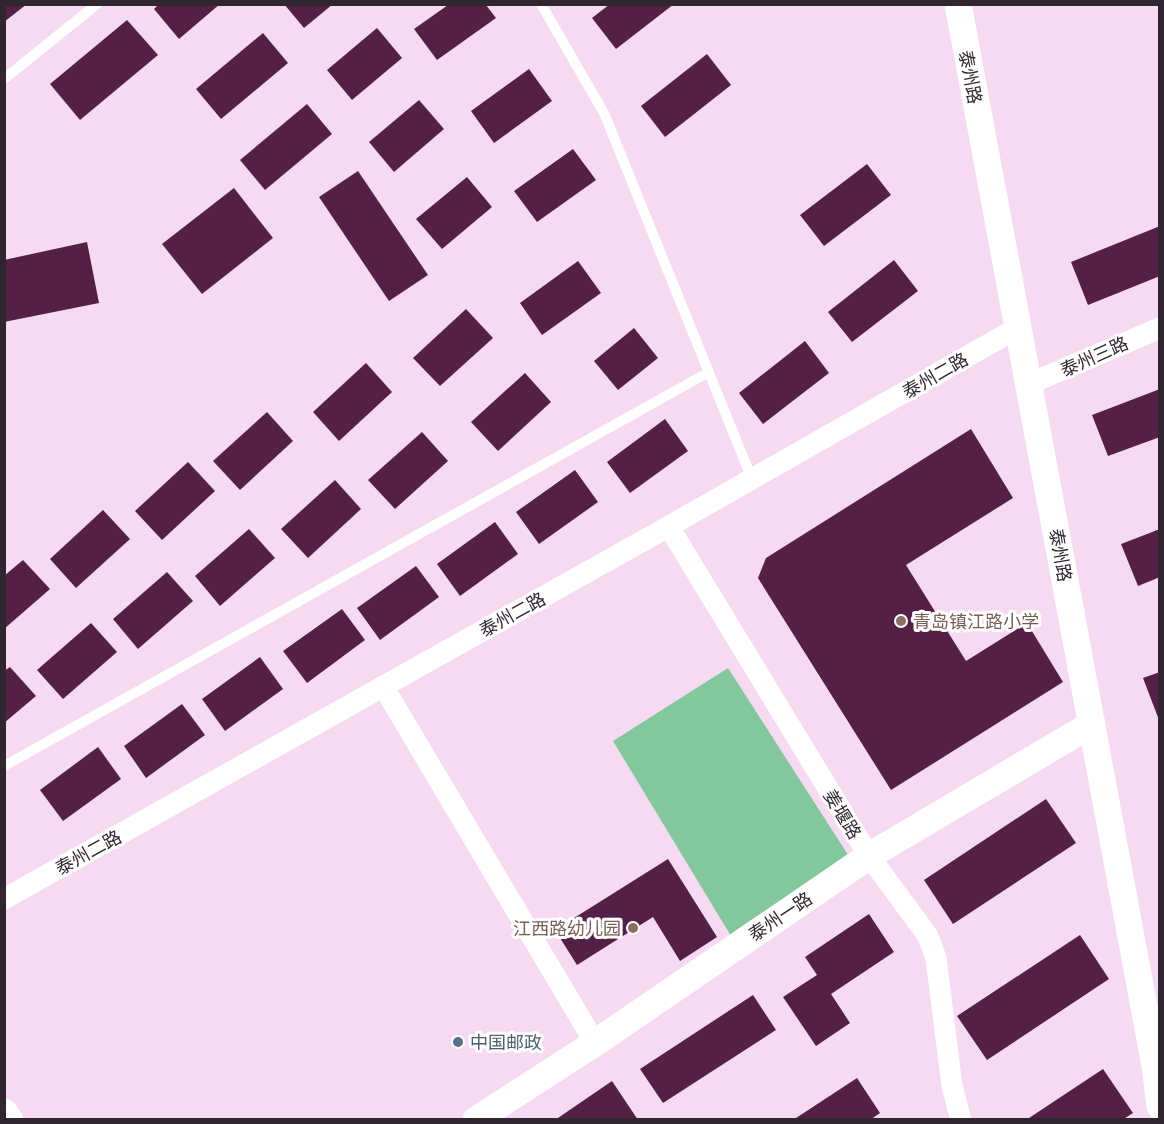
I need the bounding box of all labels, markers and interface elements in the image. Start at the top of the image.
street label: 泰州路 [954,48,988,106]
street label: 泰州三路 [1056,330,1132,382]
street label: 泰州二路 [898,347,972,403]
street label: 泰州路 [1044,526,1078,584]
street label: 泰州二路 [475,586,549,642]
place label: 青岛镇江路小学 [913,609,1039,633]
marker: 青岛镇江路小学 [894,614,908,628]
street label: 姜堰路 [819,785,867,843]
street label: 泰州二路 [51,824,125,880]
street label: 泰州一路 [743,886,817,946]
place label: 江西路幼儿园 [513,916,621,940]
marker: 江西路幼儿园 [626,921,640,935]
place label: 中国邮政 [470,1030,542,1054]
marker: 中国邮政 [451,1035,465,1049]

